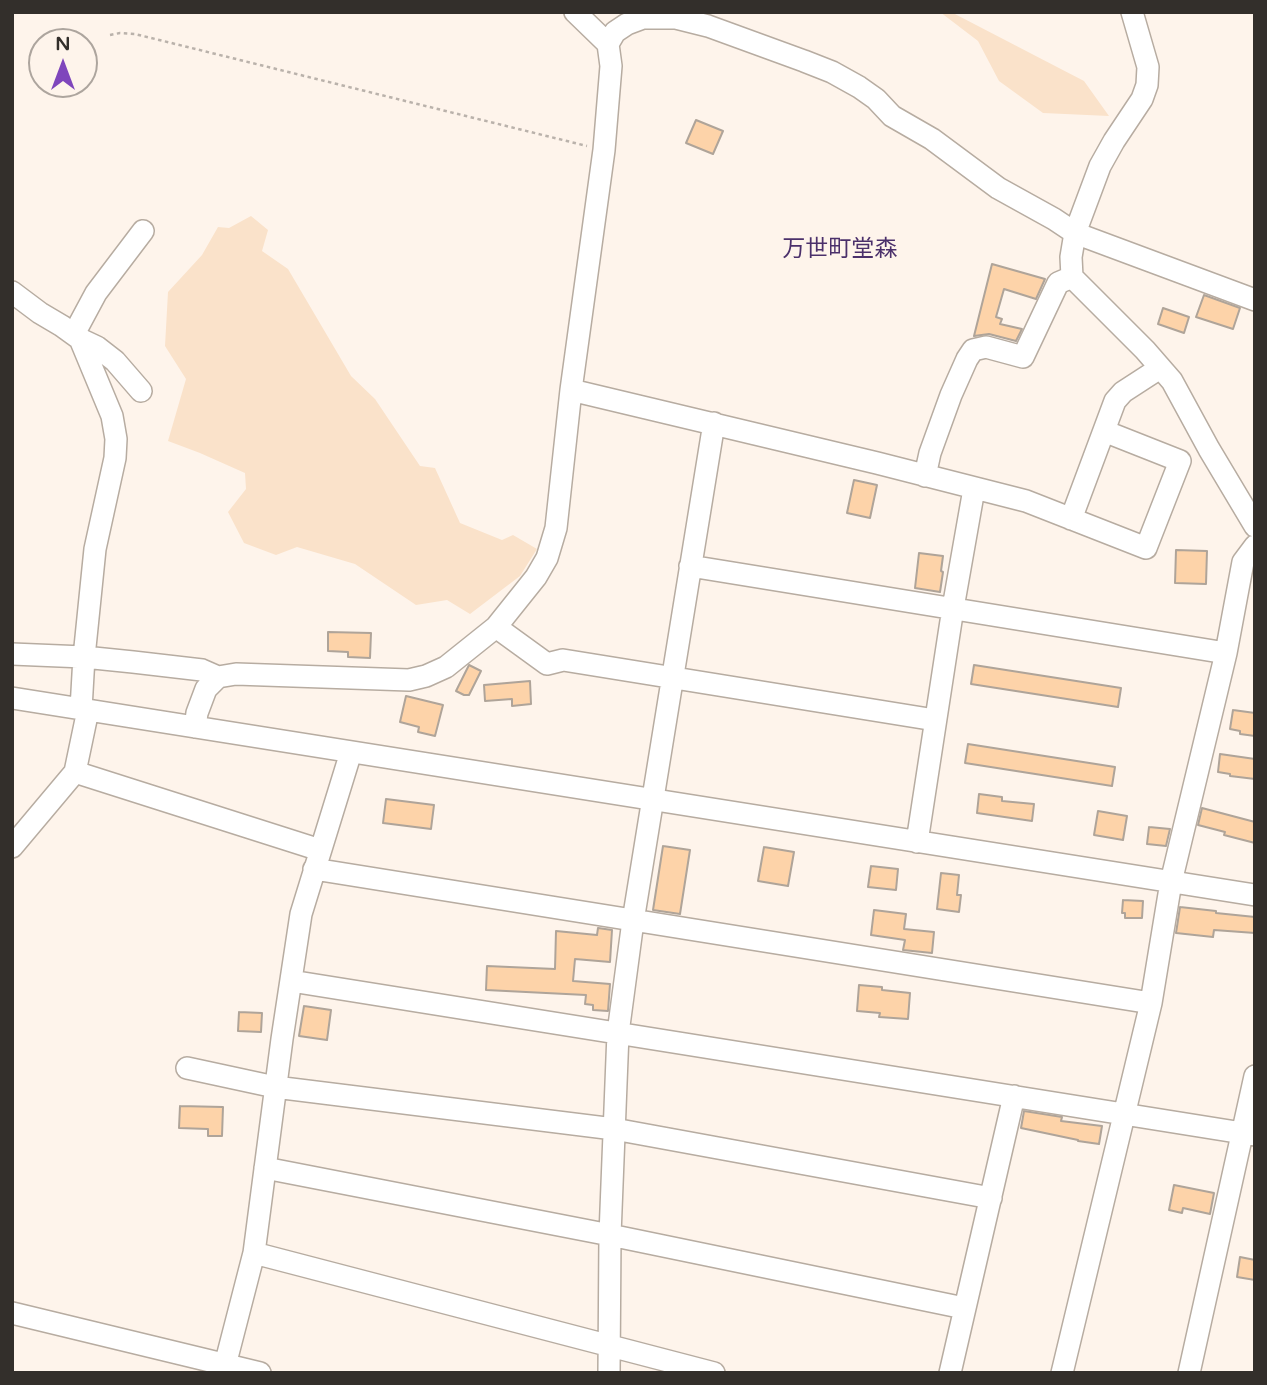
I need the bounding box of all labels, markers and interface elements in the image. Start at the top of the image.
north arrow [28,28,98,98]
text: N [55,33,71,55]
district label: 万世町堂森 [783,236,897,264]

